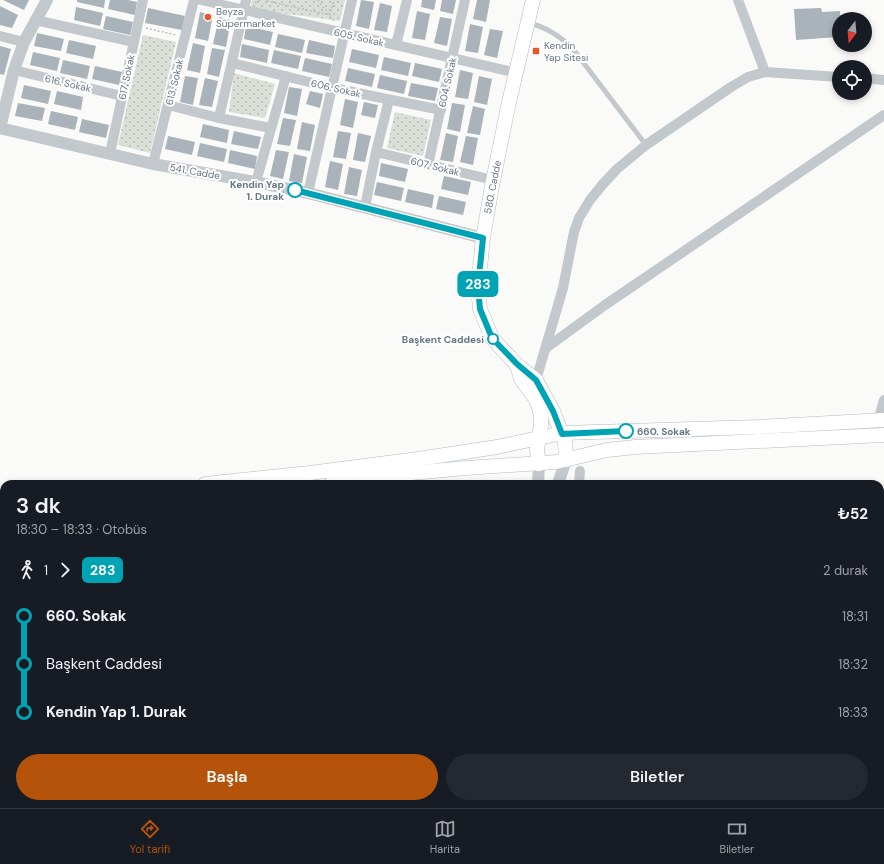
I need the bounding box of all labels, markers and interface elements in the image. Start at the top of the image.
place label: Beyza Süpermarket [216,5,275,30]
marker: Beyza Süpermarket [203,12,213,22]
north arrow [832,12,872,52]
map controls [832,12,872,100]
street label: 605. Sokak [333,25,385,50]
place label: Kendin Yap Sitesi [544,39,588,64]
marker: Kendin Yap Sitesi [531,46,541,56]
street label: 617. Sokak [115,53,138,101]
street label: 604. Sokak [435,56,460,108]
street label: 613. Sokak [162,58,186,107]
button: locate [832,60,872,100]
street label: 616. Sokak [43,72,92,95]
street label: 606. Sokak [310,76,362,101]
street label: 607. Sokak [409,154,461,179]
street label: 580. Cadde [481,159,504,215]
street label: 541. Cadde [169,161,221,182]
place label: Kendin Yap 1. Durak [230,178,284,203]
marker: Kendin Yap 1. Durak [287,182,303,198]
line badge: 283 [455,271,501,297]
text: 283 [465,275,491,293]
place label: Başkent Caddesi [402,333,484,346]
marker: Başkent Caddesi [487,333,499,345]
marker: 660. Sokak [618,423,634,439]
place label: 660. Sokak [637,425,691,438]
text: 3 dk [16,491,61,520]
text: ₺52 [838,504,868,524]
text: 18:30 – 18:33 · Otobüs [16,521,147,538]
icon: walk [16,559,38,581]
icon: forward [54,559,76,581]
text: 283 [90,561,115,579]
text: 1 [44,562,48,579]
text: 2 durak [823,562,868,579]
text: 660. Sokak [46,606,126,626]
text: 18:31 [842,608,868,625]
text: Başkent Caddesi [46,654,162,674]
text: 18:32 [838,656,868,673]
text: Kendin Yap 1. Durak [46,702,187,722]
text: 18:33 [838,704,868,721]
button: Başla [16,754,438,800]
button: Biletler [446,754,868,800]
tab: Yol tarifi [130,818,170,856]
tab: Harita [430,818,460,856]
tab: Biletler [720,818,754,856]

